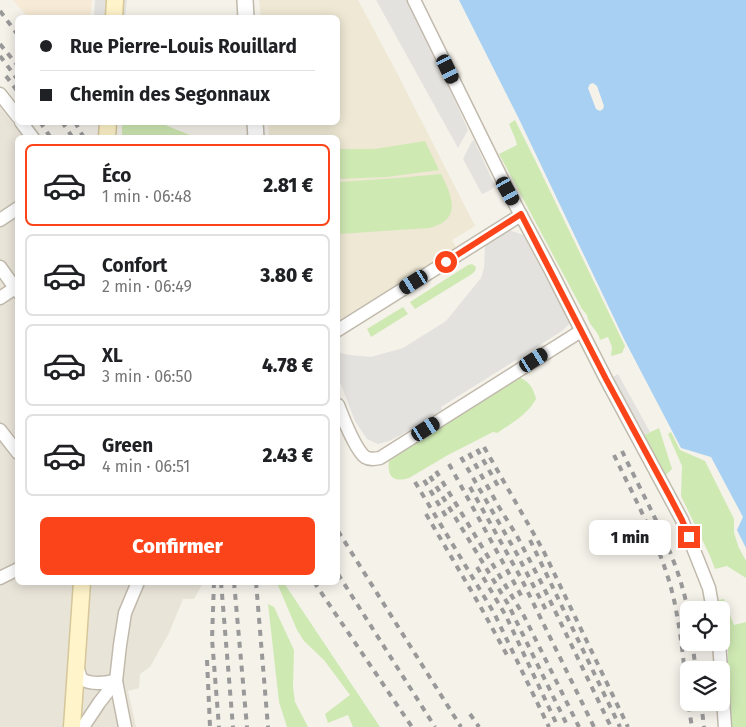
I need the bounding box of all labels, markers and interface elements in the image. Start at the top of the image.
text: Rue Pierre-Louis Rouillard [70,35,297,58]
car [434,52,461,86]
text: Chemin des Segonnaux [70,83,270,106]
icon: car [42,163,87,208]
text: Éco [102,164,131,187]
text: 2.81 € [263,174,313,197]
car [494,174,521,208]
text: 1 min · 06:48 [102,187,192,206]
route start [435,251,457,273]
icon: car [42,253,87,298]
text: Confort [102,254,167,277]
text: 3.80 € [260,264,313,287]
car [397,268,430,296]
text: 2 min · 06:49 [102,277,192,296]
icon: car [42,343,87,388]
text: XL [102,344,123,367]
car [517,346,550,374]
text: 4.78 € [262,354,313,377]
text: 3 min · 06:50 [102,367,192,386]
car [409,415,442,443]
icon: car [42,433,87,478]
text: Green [102,434,153,457]
text: 2.43 € [263,444,313,467]
text: 4 min · 06:51 [102,457,190,476]
button: Confirmer [40,517,315,575]
callout: 1 min [589,520,672,554]
route end [678,526,700,548]
text: 1 min [611,528,649,547]
map controls [680,601,730,711]
button: locate [680,601,730,651]
button: layers [680,661,730,711]

